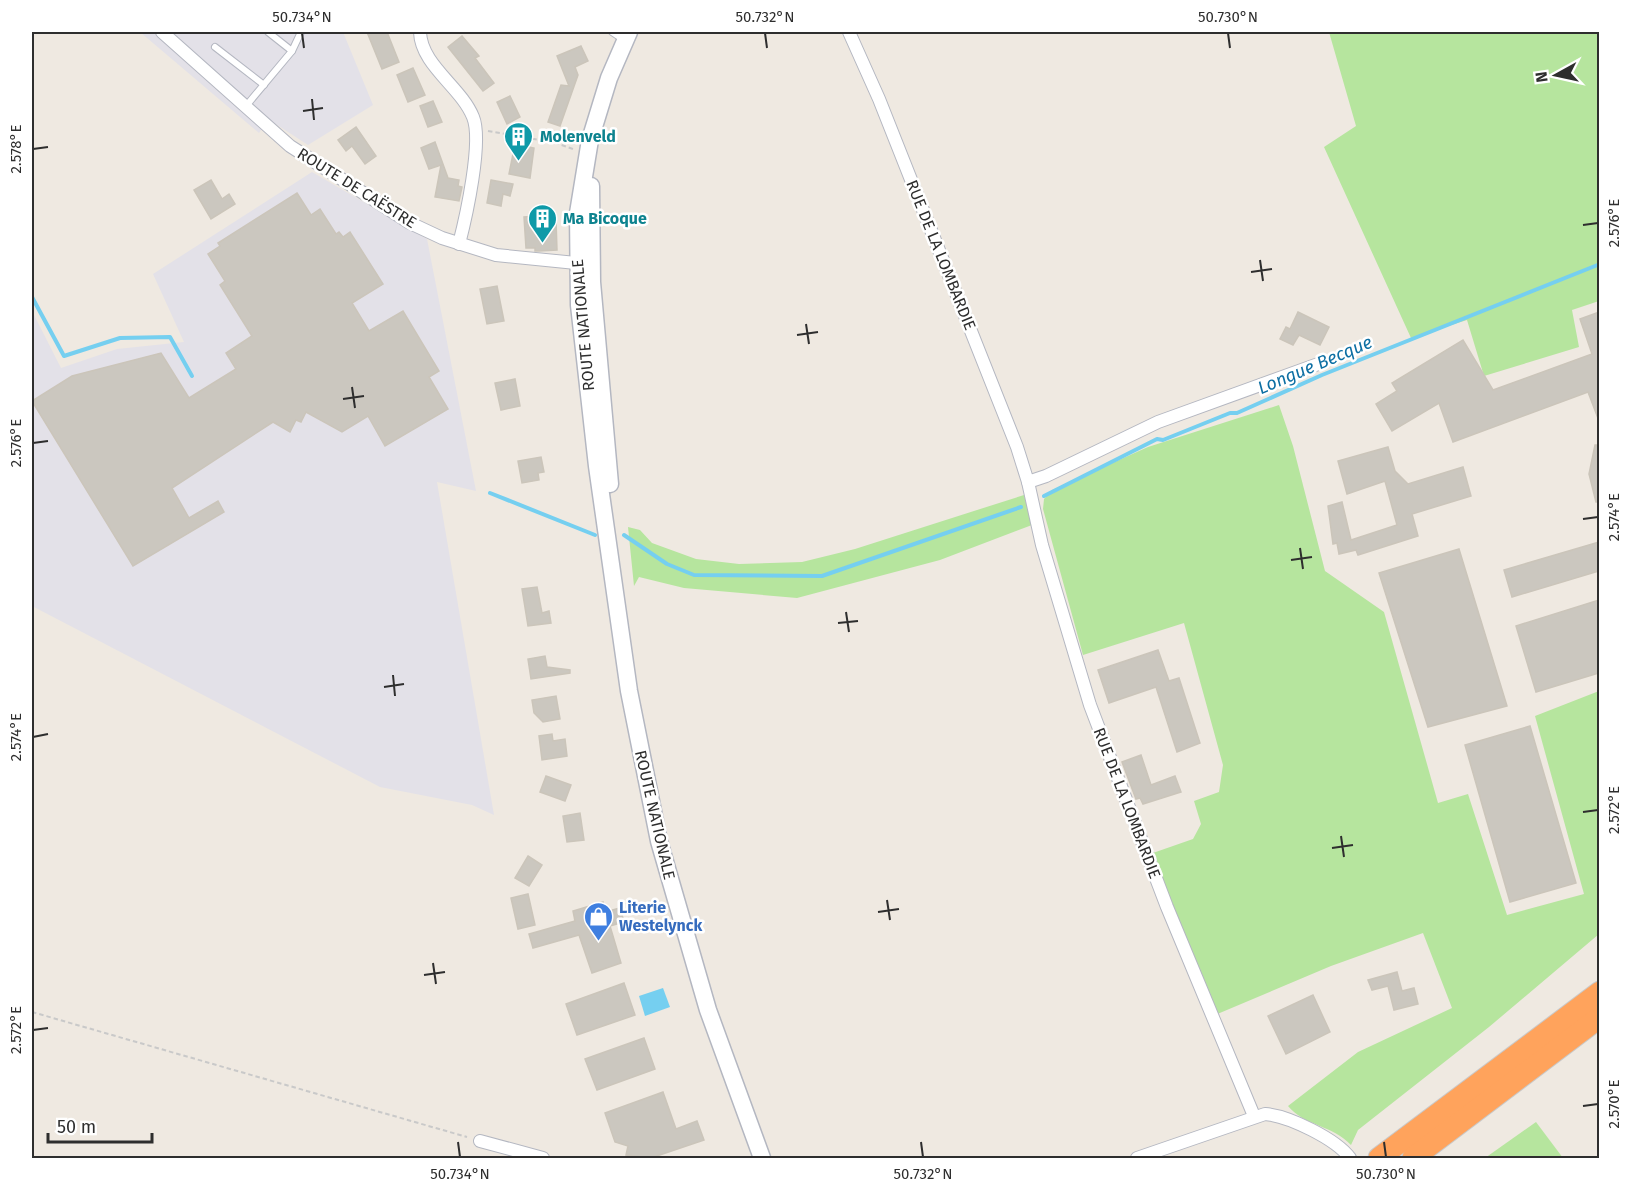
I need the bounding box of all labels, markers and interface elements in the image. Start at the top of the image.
text: 50.734°N [272,8,332,26]
text: 50.732°N [736,8,794,26]
text: 50.730°N [1198,8,1258,26]
north arrow [1526,45,1586,105]
text: N [1531,70,1552,84]
building icon: Molenveld [503,120,535,162]
text: 2.578°E [7,125,25,173]
place label: Molenveld [540,127,616,146]
street label: ROUTE DE CAËSTRE [294,144,420,232]
street label: RUE DE LA LOMBARDIE [902,177,980,333]
text: 2.576°E [1605,199,1623,247]
building icon: Ma Bicoque [526,202,558,244]
place label: Ma Bicoque [563,209,647,228]
street label: ROUTE NATIONALE [568,258,598,392]
water label: Longue Becque [1254,331,1376,399]
text: 2.576°E [7,419,25,467]
text: 2.574°E [1605,493,1623,541]
text: 2.574°E [7,713,25,761]
street label: RUE DE LA LOMBARDIE [1089,725,1165,881]
street label: ROUTE NATIONALE [631,748,679,882]
text: 2.572°E [1605,786,1623,834]
place label: Literie Westelynck [619,898,702,935]
shop icon: Literie Westelynck [582,900,614,942]
text: 2.572°E [7,1006,25,1054]
text: 2.570°E [1605,1079,1623,1129]
scale bar [48,1106,152,1144]
text: 50 m [57,1116,96,1138]
text: 50.734°N [430,1165,490,1183]
text: 50.732°N [894,1165,952,1183]
text: 50.730°N [1356,1165,1416,1183]

